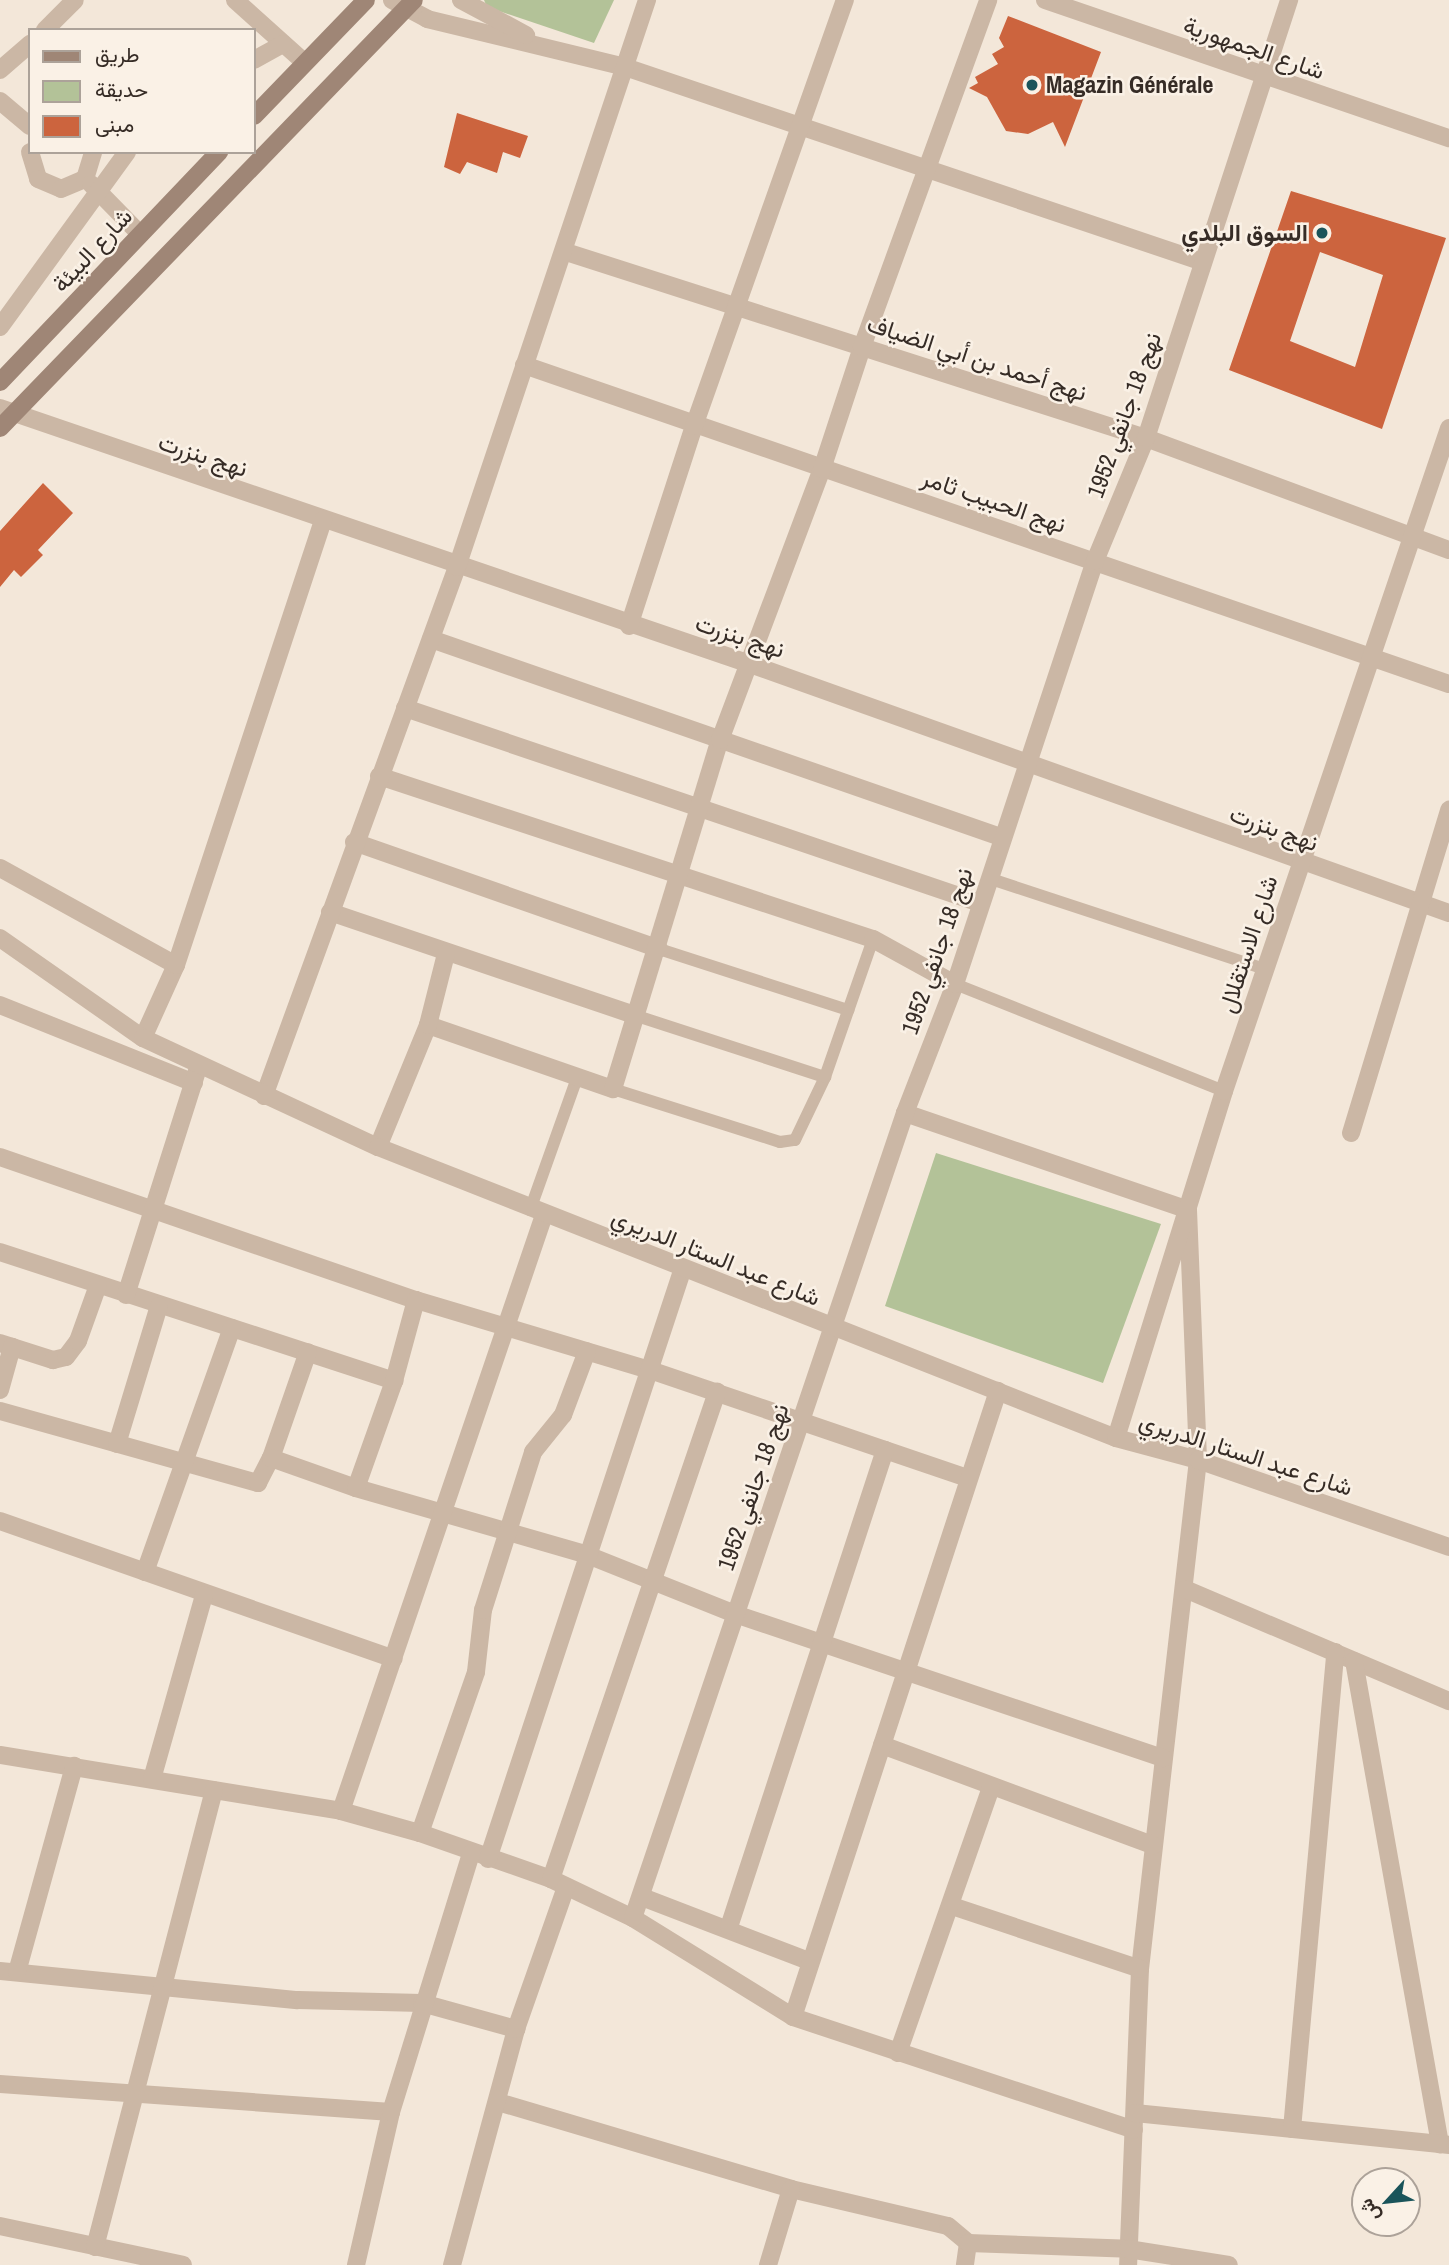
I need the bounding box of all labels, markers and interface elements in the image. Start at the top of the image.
street label: شارع الجمهورية [1180,10,1328,86]
legend [28,28,256,154]
text: طريق [95,40,140,69]
place label: Magazin Générale [1046,71,1213,99]
text: حديقة [95,75,148,104]
marker: Magazin Générale [1024,77,1040,93]
text: مبنى [95,110,134,139]
street label: شارع البيئة [46,202,138,298]
place label: السوق البلدي [1181,219,1308,247]
marker: السوق البلدي [1314,225,1330,241]
street label: نهج أحمد بن أبي الضياف [864,309,1090,407]
street label: نهج 18 جانفي 1952 [1081,328,1167,502]
street label: نهج بنزرت [155,427,251,483]
street label: نهج الحبيب ثامر [918,463,1070,539]
street label: نهج بنزرت [692,608,788,664]
street label: نهج بنزرت [1226,799,1322,857]
street label: نهج 18 جانفي 1952 [895,864,979,1038]
street label: شارع الاستقلال [1212,872,1284,1016]
street label: شارع عبد الستار الدريري [607,1202,825,1312]
street label: نهج 18 جانفي 1952 [711,1400,795,1574]
street label: شارع عبد الستار الدريري [1136,1406,1356,1502]
north arrow [1351,2167,1421,2237]
text: ش [1352,2195,1386,2227]

